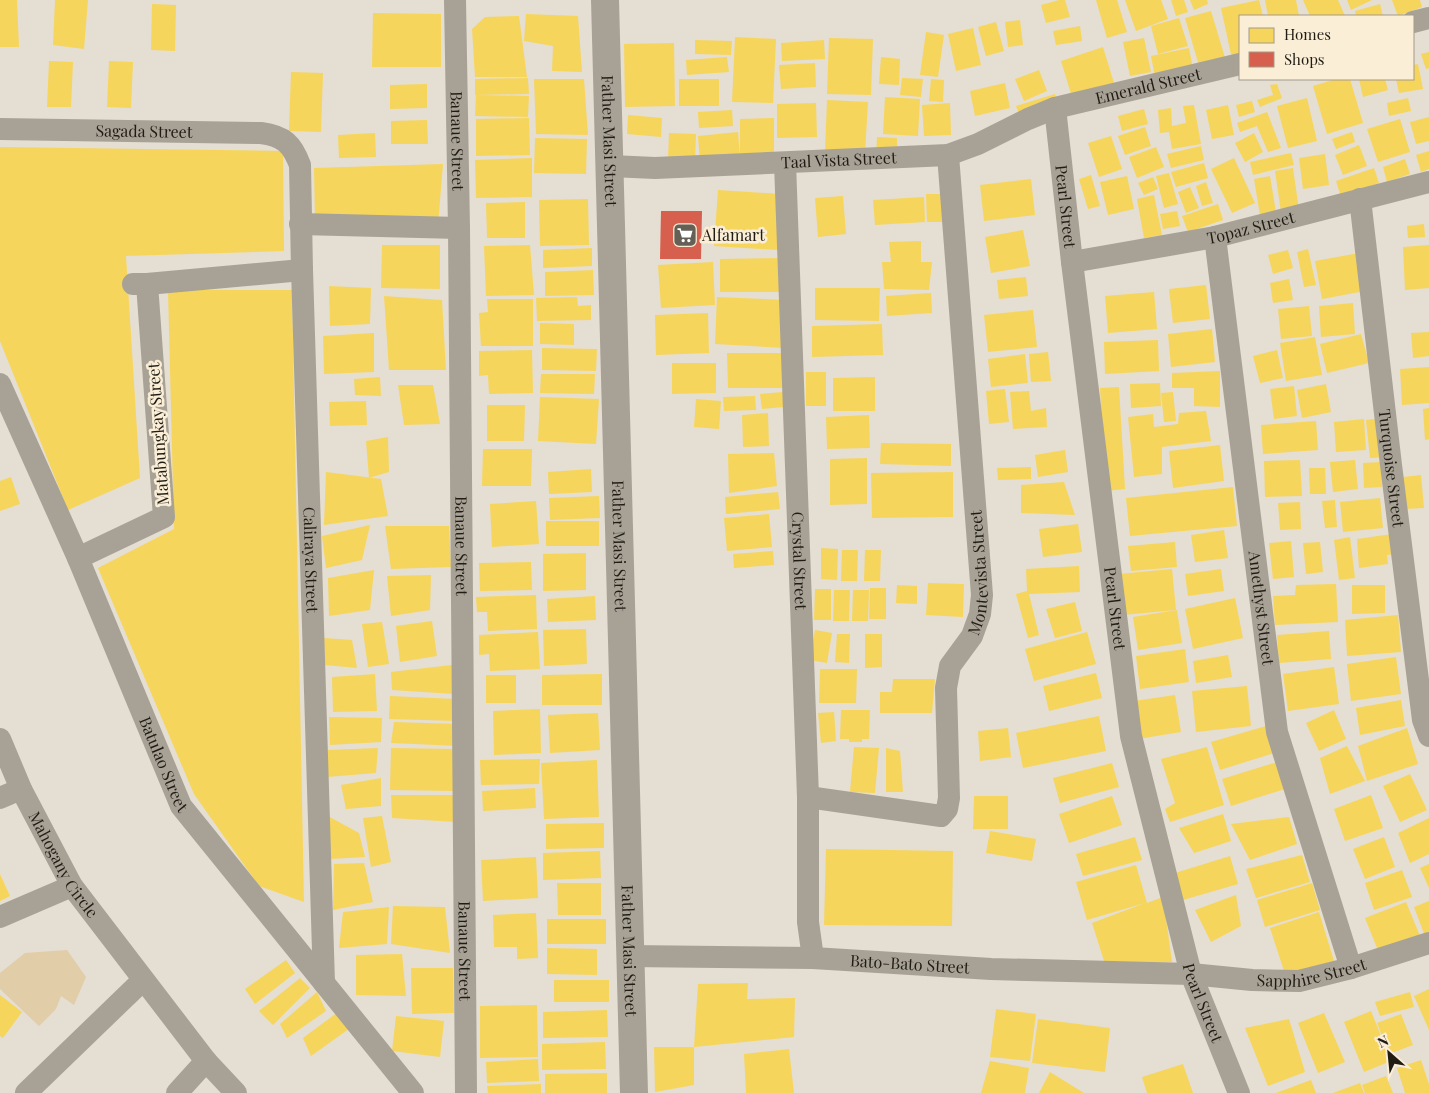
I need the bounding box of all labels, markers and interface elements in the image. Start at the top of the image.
legend [1239,15,1414,80]
text: Homes [1284,24,1331,44]
text: Shops [1284,49,1325,69]
street label: Emerald Street [1093,63,1203,108]
street label: Father Masi Street [598,75,622,207]
street label: Banaue Street [447,91,469,191]
street label: Sagada Street [95,119,193,142]
street label: Taal Vista Street [781,146,897,172]
street label: Pearl Street [1051,164,1081,249]
street label: Topaz Street [1205,206,1297,248]
supermarket icon: Alfamart [672,222,698,248]
place label: Alfamart [701,224,765,245]
street label: Matabungkay Street [142,362,173,506]
street label: Turquoise Street [1375,408,1410,529]
street label: Father Masi Street [608,480,632,612]
street label: Banaue Street [451,496,473,596]
street label: Caliraya Street [299,506,324,613]
street label: Montevista Street [962,509,992,638]
street label: Crystal Street [788,511,812,611]
street label: Amethyst Street [1244,549,1280,667]
street label: Pearl Street [1100,566,1131,651]
street label: Batulao Street [135,713,193,817]
street label: Mahogany Circle [25,807,103,922]
street label: Father Masi Street [618,885,642,1017]
street label: Banaue Street [454,901,476,1001]
street label: Bato-Bato Street [849,949,971,978]
street label: Sapphire Street [1256,953,1369,991]
street label: Pearl Street [1179,961,1229,1046]
north arrow [1364,1028,1414,1078]
text: N [1374,1030,1392,1052]

